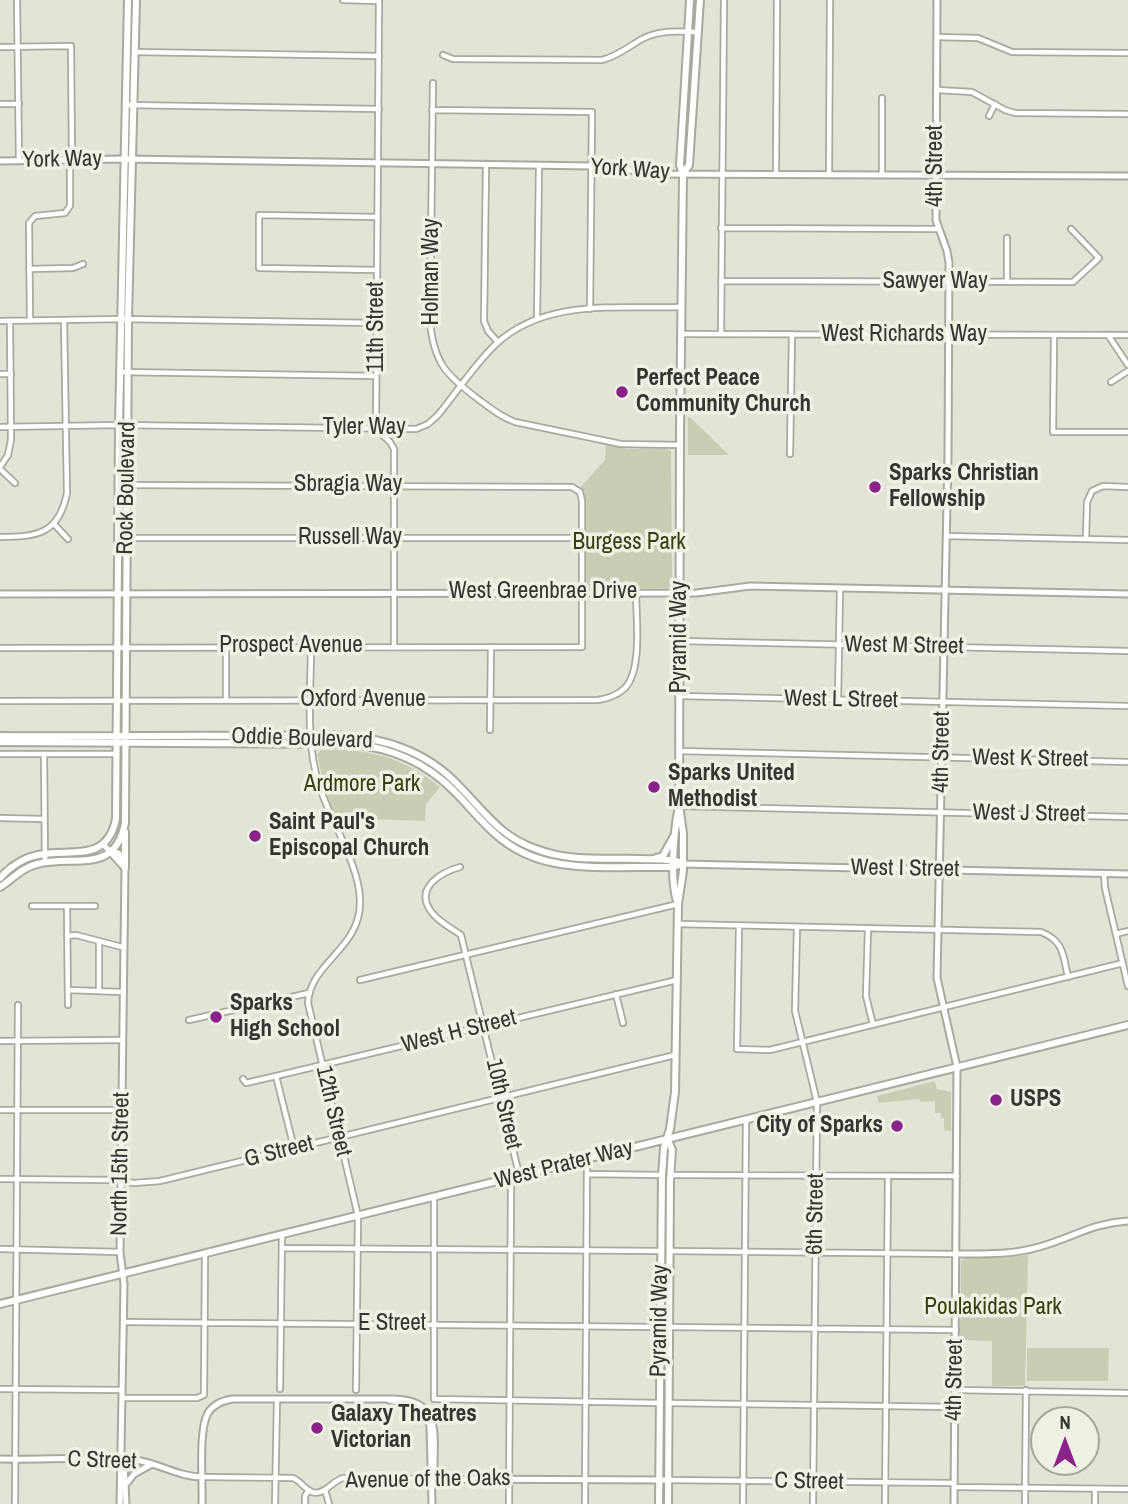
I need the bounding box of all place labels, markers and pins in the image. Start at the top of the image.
place label: Perfect Peace Community Church [636,365,811,419]
marker: Perfect Peace Community Church [614,384,630,400]
place label: Sparks Christian Fellowship [889,460,1039,514]
marker: Sparks Christian Fellowship [867,479,883,495]
place label: Sparks United Methodist [668,760,795,814]
marker: Sparks United Methodist [646,779,662,795]
place label: Saint Paul's Episcopal Church [269,809,429,863]
marker: Saint Paul's Episcopal Church [247,828,263,844]
place label: Sparks High School [230,990,340,1044]
marker: Sparks High School [208,1009,224,1025]
place label: USPS [1010,1086,1061,1114]
marker: USPS [988,1092,1004,1108]
place label: City of Sparks [756,1112,883,1140]
marker: City of Sparks [889,1118,905,1134]
place label: Galaxy Theatres Victorian [331,1401,477,1455]
marker: Galaxy Theatres Victorian [309,1420,325,1436]

